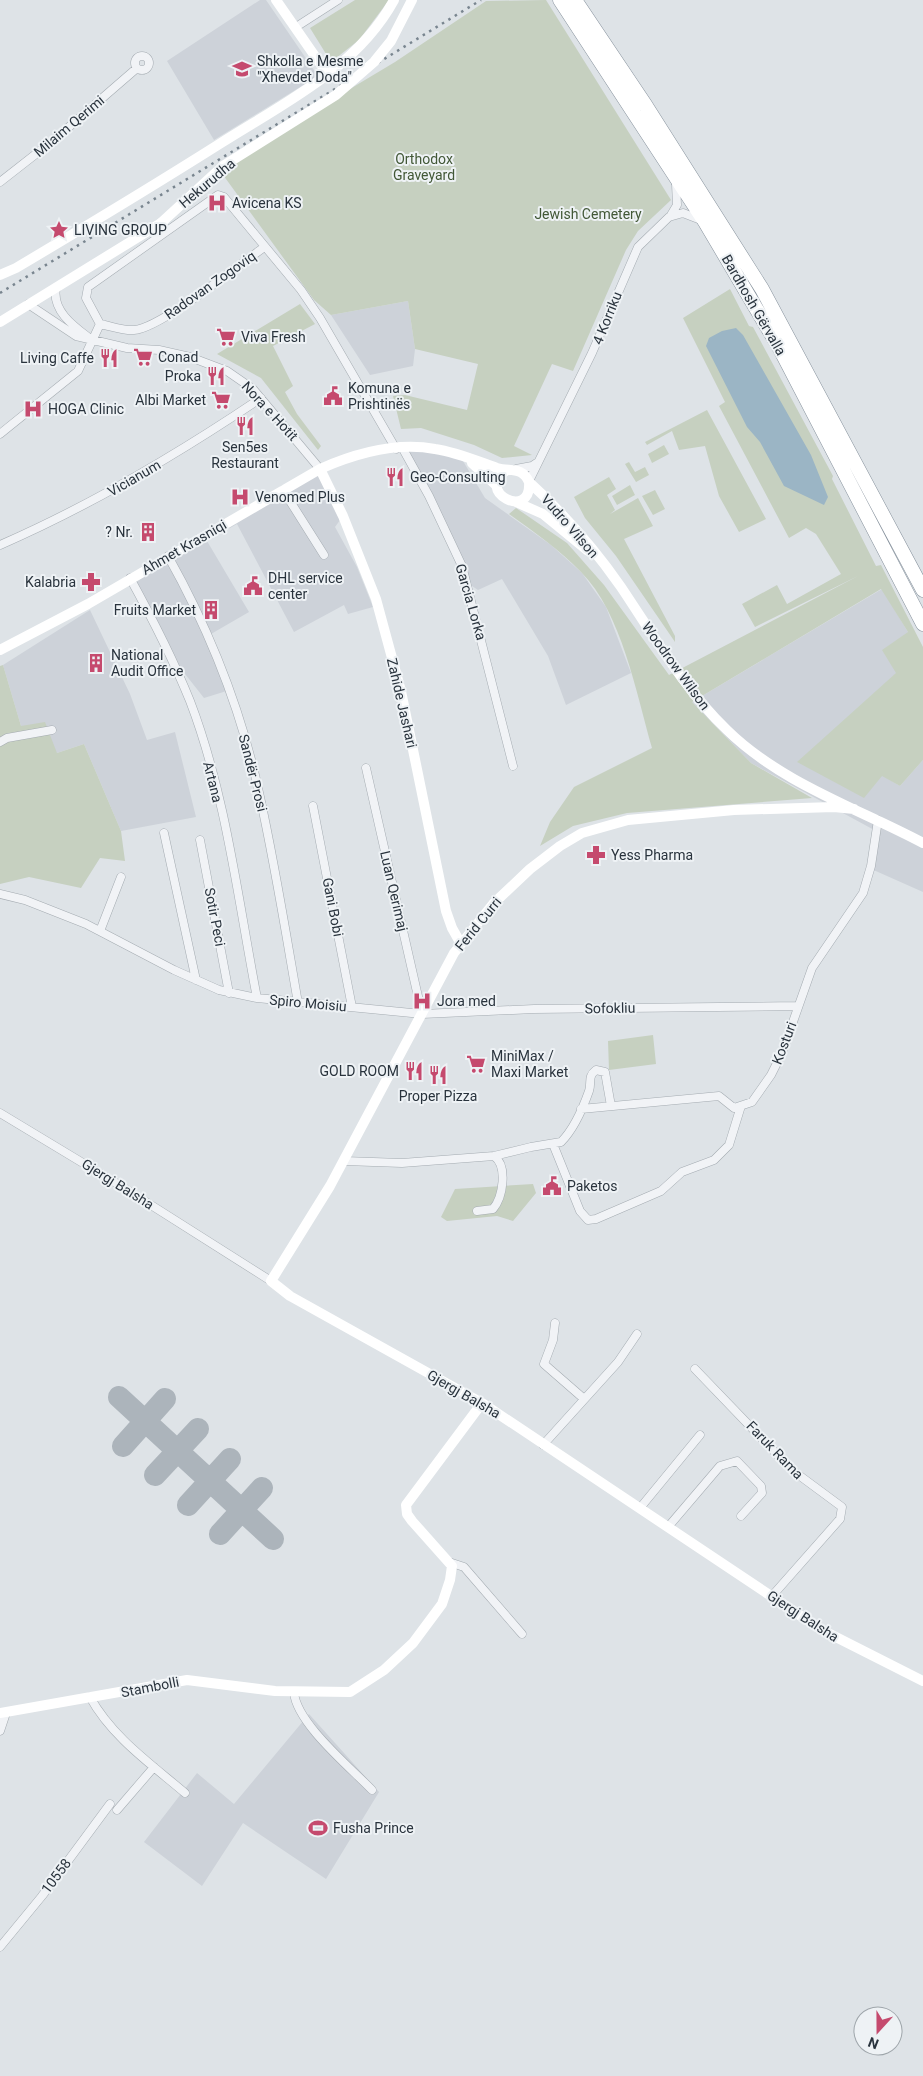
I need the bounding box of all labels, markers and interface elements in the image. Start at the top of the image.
place label: Shkolla e Mesme "Xhevdet Doda" [257,53,363,85]
school or university icon: Shkolla e Mesme "Xhevdet Doda" [231,58,253,80]
street label: Milaim Qerimi [31,92,107,160]
park label: Orthodox Graveyard [393,151,455,183]
street label: Hekurudha [176,155,238,211]
hospital icon: Avicena KS [206,192,228,214]
place label: Avicena KS [232,195,302,211]
park label: Jewish Cemetery [534,206,642,222]
place icon: LIVING GROUP [48,219,70,241]
place label: LIVING GROUP [74,222,167,238]
street label: Radovan Zogoviq [161,248,259,322]
street label: Bardhosh Gërvalla [719,252,789,358]
street label: 4 Korriku [589,289,625,347]
supermarket icon: Viva Fresh [215,326,237,348]
place label: Viva Fresh [241,329,306,345]
supermarket icon: Conad [132,346,154,368]
restaurant icon: Living Caffe [98,347,120,369]
place label: Conad [158,349,198,365]
place label: Living Caffe [20,350,94,366]
restaurant icon: Proka [205,365,227,387]
place label: Proka [165,368,201,384]
street label: Nora e Hotit [239,378,302,444]
place label: Komuna e Prishtinës [348,380,411,412]
public building icon: Komuna e Prishtinës [322,385,344,407]
supermarket icon: Albi Market [210,389,232,411]
place label: Albi Market [135,392,206,408]
hospital icon: HOGA Clinic [22,398,44,420]
place label: HOGA Clinic [48,401,124,417]
restaurant icon: Sen5es Restaurant [234,415,256,437]
place label: Sen5es Restaurant [211,439,279,471]
street label: Vicianum [105,456,163,500]
restaurant icon: Geo-Consulting [384,466,406,488]
place label: Geo-Consulting [410,469,506,485]
hospital icon: Venomed Plus [229,486,251,508]
place label: Venomed Plus [255,489,345,505]
street label: Vudro Vilson [538,491,602,561]
street label: Ahmet Krasniqi [139,516,229,578]
building icon: ? Nr. [137,521,159,543]
place label: ? Nr. [105,524,133,540]
street label: Garcia Lorka [452,562,490,642]
place label: DHL service center [268,570,343,602]
pharmacy icon: Kalabria [80,571,102,593]
place label: Kalabria [25,574,76,590]
public building icon: DHL service center [242,575,264,597]
building icon: Fruits Market [200,599,222,621]
place label: Fruits Market [114,602,196,618]
street label: Woodrow Wilson [639,619,713,713]
place label: National Audit Office [111,647,183,679]
building icon: National Audit Office [85,652,107,674]
street label: Zahide Jashari [384,656,420,750]
street label: Sandër Prosi [236,733,270,813]
street label: Artana [200,760,226,804]
pharmacy icon: Yess Pharma [585,844,607,866]
place label: Yess Pharma [611,847,693,863]
street label: Luan Qerimaj [377,849,411,933]
street label: Gani Bobi [319,876,347,938]
street label: Sotir Peci [201,886,229,948]
street label: Ferid Curri [452,894,504,954]
hospital icon: Jora med [411,990,433,1012]
street label: Spiro Moisiu [269,992,347,1014]
place label: Jora med [437,993,496,1009]
street label: Sofokliu [584,1000,636,1016]
street label: Kosturi [769,1019,799,1067]
place label: MiniMax / Maxi Market [491,1048,569,1080]
supermarket icon: MiniMax / Maxi Market [465,1053,487,1075]
restaurant icon: GOLD ROOM [403,1060,425,1082]
place label: GOLD ROOM [320,1063,399,1079]
restaurant icon: Proper Pizza [427,1064,449,1086]
place label: Proper Pizza [399,1088,477,1104]
street label: Gjergj Balsha [79,1156,157,1212]
public building icon: Paketos [541,1175,563,1197]
place label: Paketos [567,1178,617,1194]
street label: Gjergj Balsha [425,1367,503,1421]
street label: Faruk Rama [743,1418,807,1482]
street label: Gjergj Balsha [764,1587,842,1645]
street label: Stambolli [120,1674,180,1700]
sports icon: Fusha Prince [307,1817,329,1839]
place label: Fusha Prince [333,1820,414,1836]
street label: 10558 [38,1855,74,1897]
north arrow [853,2006,903,2056]
text: N [866,2034,881,2052]

